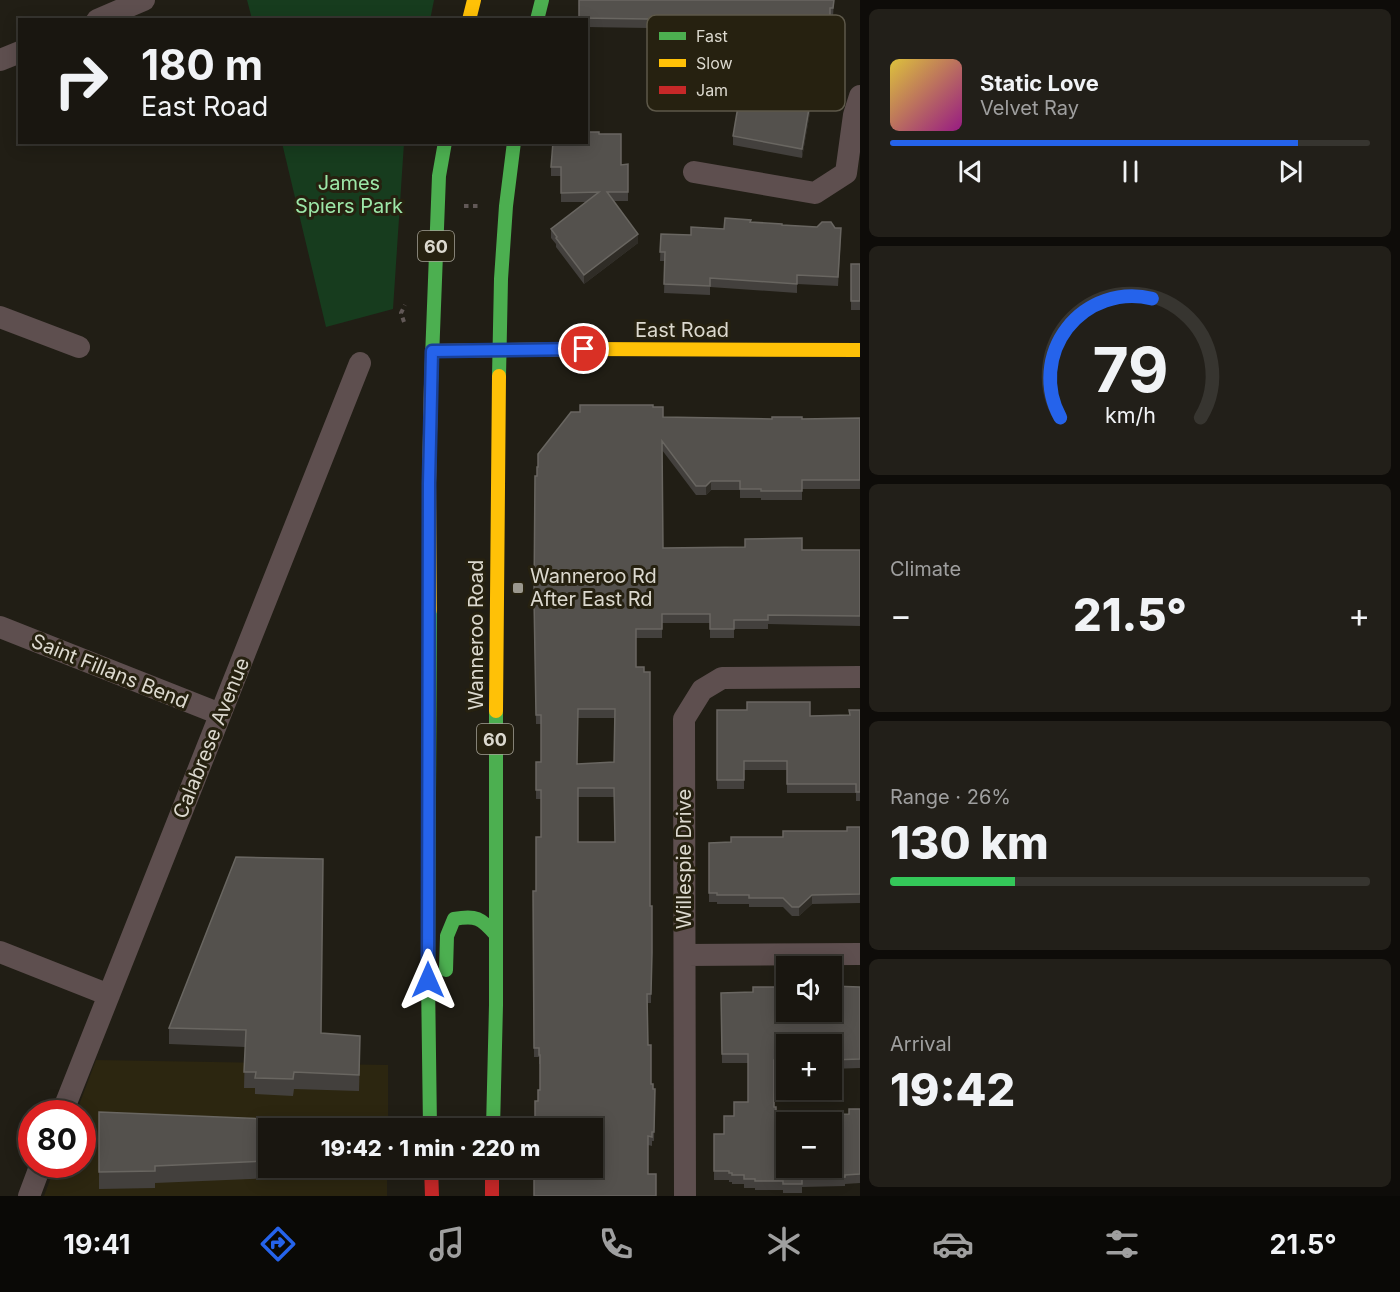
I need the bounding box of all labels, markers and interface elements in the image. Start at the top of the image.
legend [647,15,845,111]
text: Fast [696,26,728,46]
text: 180 m [141,39,263,90]
icon: right [42,42,120,120]
text: Slow [696,53,733,73]
text: Static Love [980,70,1099,96]
text: Jam [696,80,728,100]
text: East Road [141,90,268,123]
text: Velvet Ray [980,96,1079,120]
icon: previous [954,155,987,188]
icon: pause [1114,155,1147,188]
icon: next [1274,155,1307,188]
park label: James Spiers Park [295,171,403,218]
road number: 60 [418,231,454,261]
street label: East Road [635,318,729,342]
pin [558,323,609,374]
icon: arrive [567,332,600,365]
text: 79 [1092,332,1168,407]
text: km/h [1105,402,1155,428]
text: Climate [890,557,961,581]
street label: Wanneroo Road [464,560,488,710]
place label: Wanneroo Rd After East Rd [530,564,657,611]
marker: Wanneroo Rd After East Rd [511,581,525,595]
text: 21.5° [1073,587,1187,642]
text: − [890,595,912,635]
text: + [1348,595,1370,635]
street label: Saint Fillans Bend [28,629,192,713]
street label: Calabrese Avenue [168,654,254,822]
road number: 60 [477,724,513,754]
text: Range · 26% [890,785,1011,809]
street label: Willespie Drive [672,789,696,929]
text: 130 km [890,815,1049,870]
position arrow [396,948,460,1012]
map controls [776,956,842,1178]
button: sound [776,956,842,1022]
text: Arrival [890,1032,952,1056]
button: + [776,1034,842,1100]
text: 19:42 [890,1062,1015,1117]
speed limit sign: 80 [18,1100,96,1178]
button: − [776,1112,842,1178]
text: 19:42 · 1 min · 220 m [321,1135,540,1161]
icon: directions [257,1223,299,1265]
icon: music [426,1223,468,1265]
icon: phone [595,1223,637,1265]
icon: climate [763,1223,805,1265]
icon: car [932,1223,974,1265]
icon: filters [1101,1223,1143,1265]
text: 19:41 [63,1228,130,1261]
text: 21.5° [1270,1228,1337,1261]

